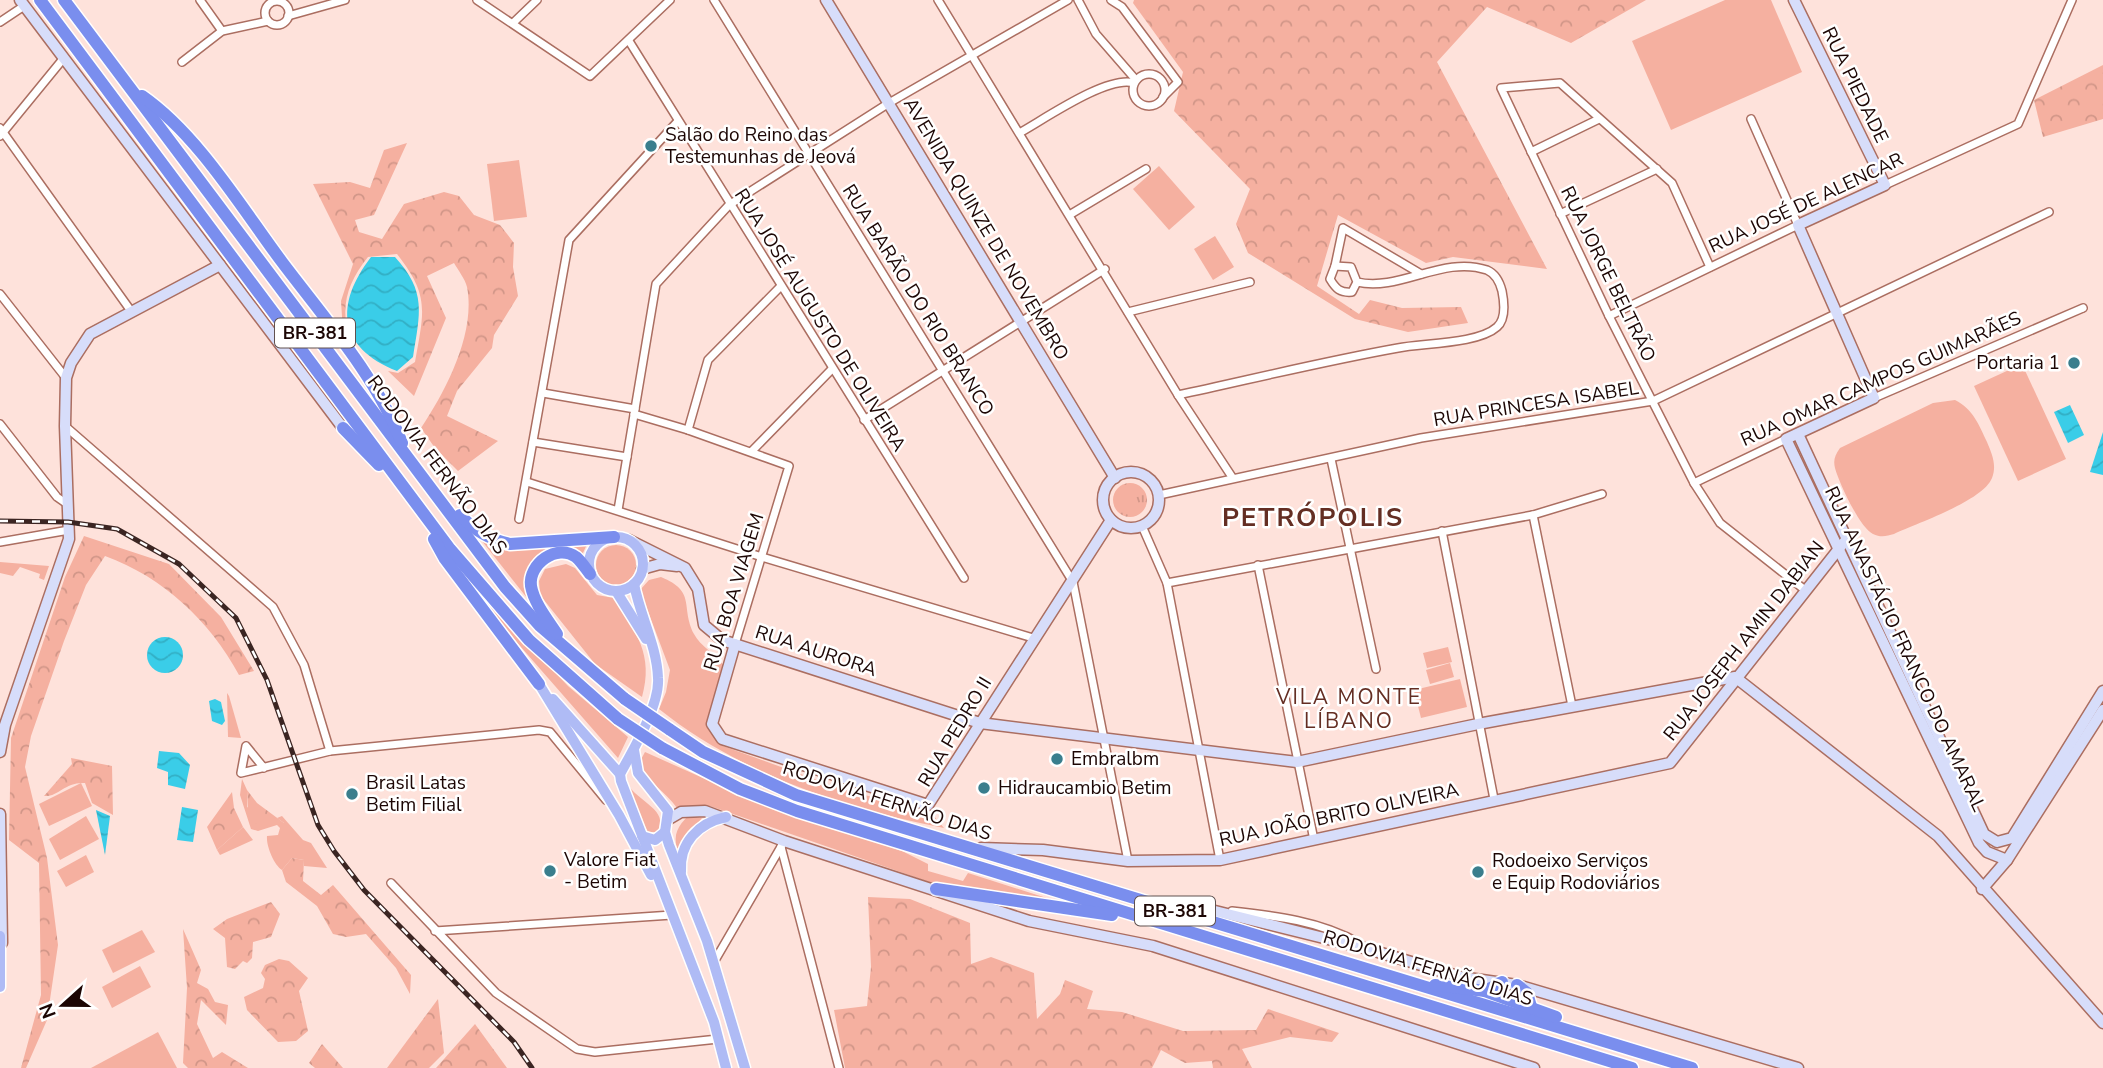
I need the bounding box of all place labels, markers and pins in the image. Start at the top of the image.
place label: Salão do Reino das Testemunhas de Jeová [665,122,856,170]
marker: Salão do Reino das Testemunhas de Jeová [643,138,659,154]
place label: Portaria 1 [1976,350,2060,376]
marker: Portaria 1 [2066,355,2082,371]
place label: Embralbm [1071,746,1159,772]
marker: Embralbm [1049,751,1065,767]
place label: Brasil Latas Betim Filial [366,770,466,818]
place label: Hidraucambio Betim [998,775,1172,801]
marker: Hidraucambio Betim [976,780,992,796]
marker: Brasil Latas Betim Filial [344,786,360,802]
place label: Valore Fiat - Betim [563,847,656,895]
place label: Rodoeixo Serviços e Equip Rodoviários [1492,848,1660,896]
marker: Valore Fiat - Betim [542,863,558,879]
marker: Rodoeixo Serviços e Equip Rodoviários [1470,864,1486,880]

